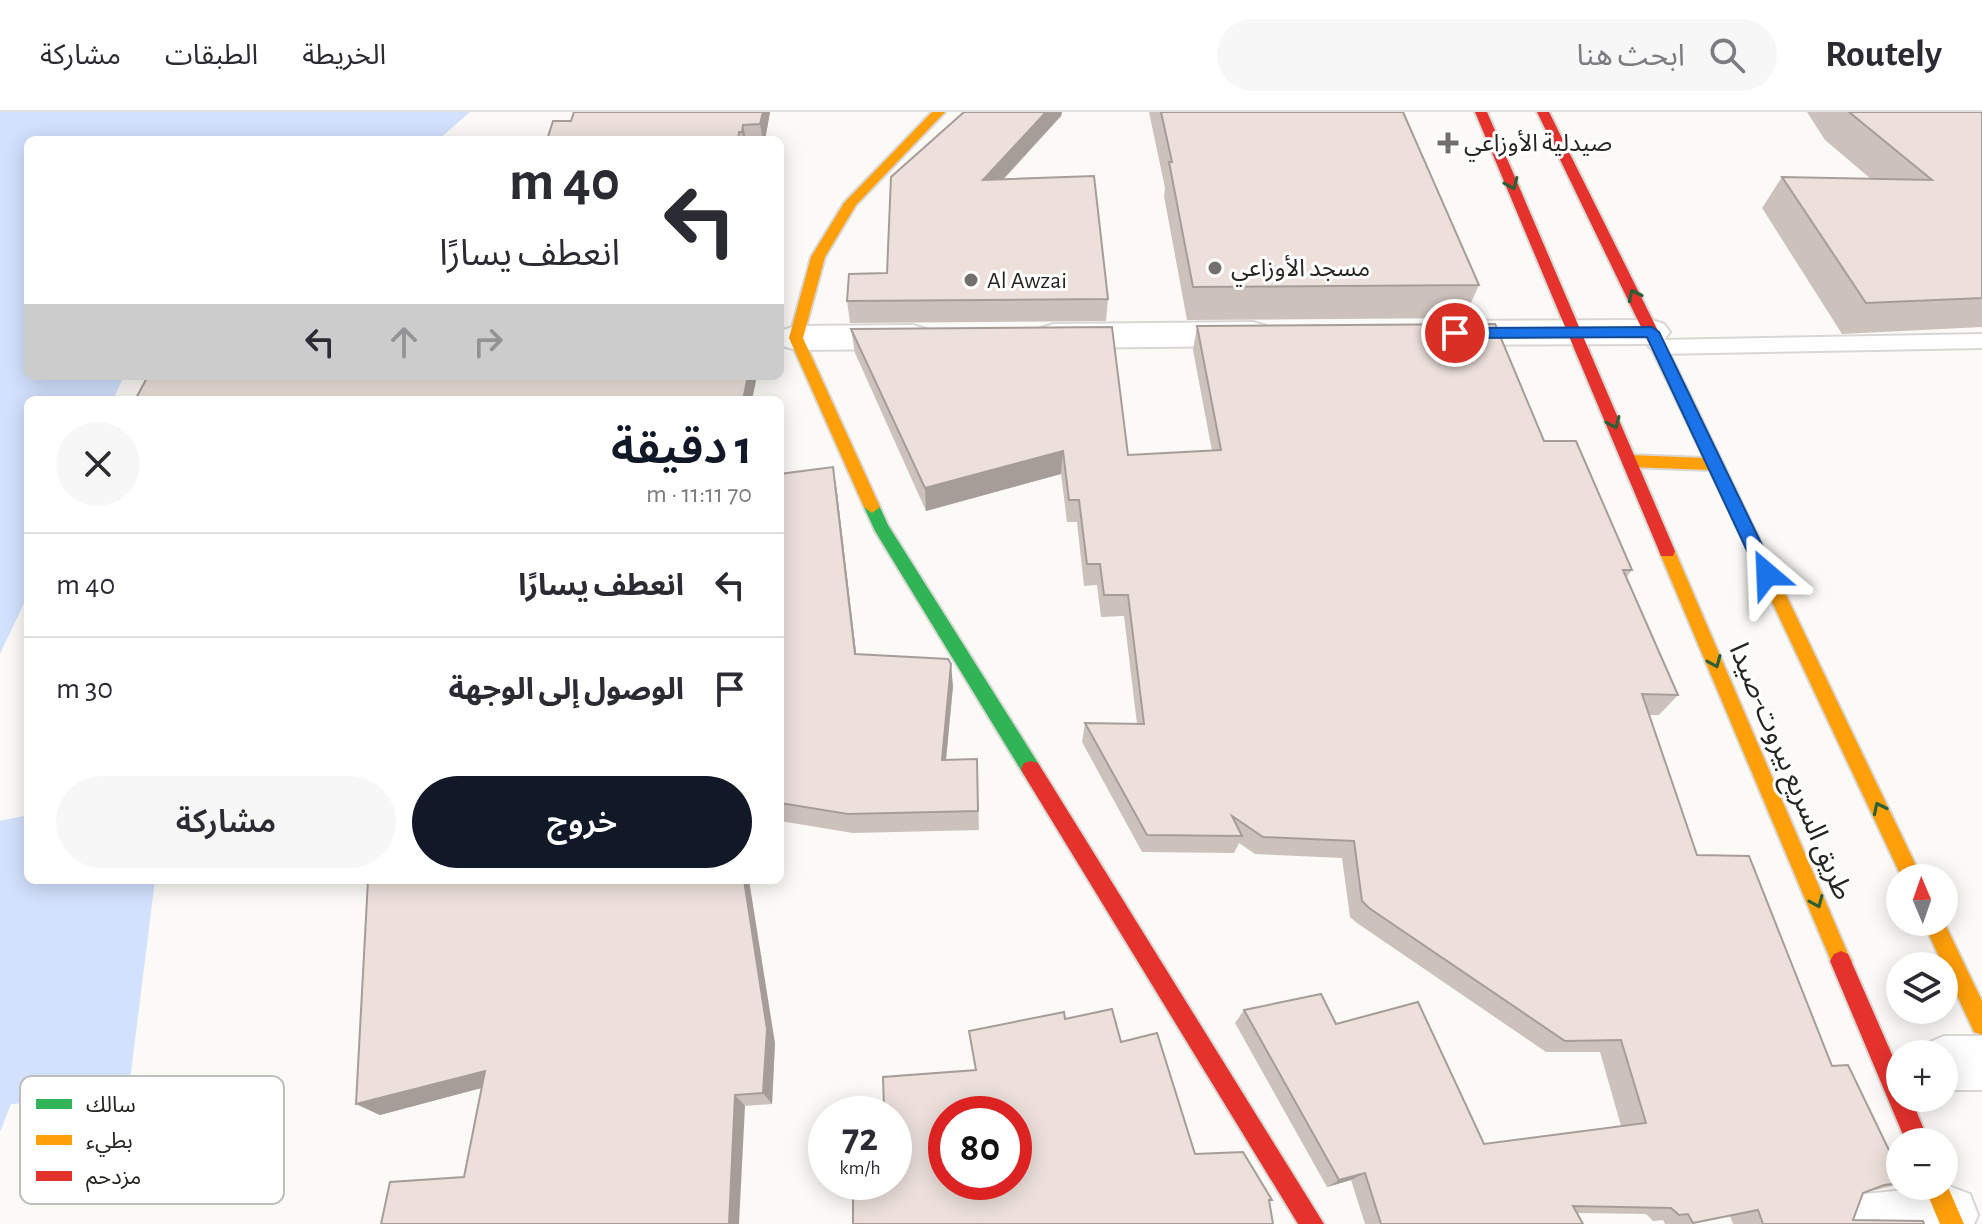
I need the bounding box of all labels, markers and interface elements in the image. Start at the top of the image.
search box [1217,19,1777,91]
icon: search [1705,33,1749,77]
text: Routely [1825,36,1942,74]
text: ابحث هنا [1577,41,1685,71]
text: مشاركة [40,42,121,70]
text: الطبقات [165,42,258,70]
text: الخريطة [302,42,386,70]
place label: صيدلية الأوزاعي [1464,129,1612,162]
marker: صيدلية الأوزاعي [1439,134,1457,152]
text: 40 m [509,154,620,210]
icon: left [648,168,752,272]
one-way arrow [1502,176,1518,190]
text: انعطف يسارًا [439,236,620,272]
place label: مسجد الأوزاعي [1231,254,1370,287]
marker: مسجد الأوزاعي [1206,259,1224,277]
place label: Al Awzai [987,269,1067,293]
marker: Al Awzai [962,271,980,289]
one-way arrow [1628,289,1643,304]
pin [1421,299,1489,367]
icon: arrive [1433,311,1477,355]
icon: left [298,320,342,364]
icon: ahead [382,320,426,364]
icon: right [466,320,510,364]
one-way arrow [1604,415,1620,429]
button: close [56,422,140,506]
text: 1 دقيقة [611,425,752,473]
text: 70 m · 11:11 [646,481,752,507]
position arrow [1725,532,1809,616]
icon: left [708,563,752,607]
text: 40 m [56,570,115,600]
text: انعطف يسارًا [518,571,684,601]
street label: طريق السريع بيروت-صيدا [1719,639,1857,906]
one-way arrow [1706,654,1722,668]
icon: arrive [708,667,752,711]
text: 30 m [56,674,113,704]
text: الوصول إلى الوجهة [448,675,684,705]
button: مشاركة [56,776,396,868]
button: خروج [412,776,752,868]
one-way arrow [1873,801,1889,816]
north arrow [1886,864,1958,936]
map controls [1886,864,1958,1200]
one-way arrow [1807,894,1823,908]
button: layers [1886,952,1958,1024]
button: + [1886,1040,1958,1112]
legend [20,1076,284,1204]
text: سالك [86,1094,136,1116]
speed limit sign: 80 [928,1096,1032,1200]
text: 72 [842,1118,878,1158]
button: − [1886,1128,1958,1200]
text: بطيء [86,1130,133,1157]
text: km/h [839,1158,881,1178]
text: مزدحم [86,1166,141,1193]

